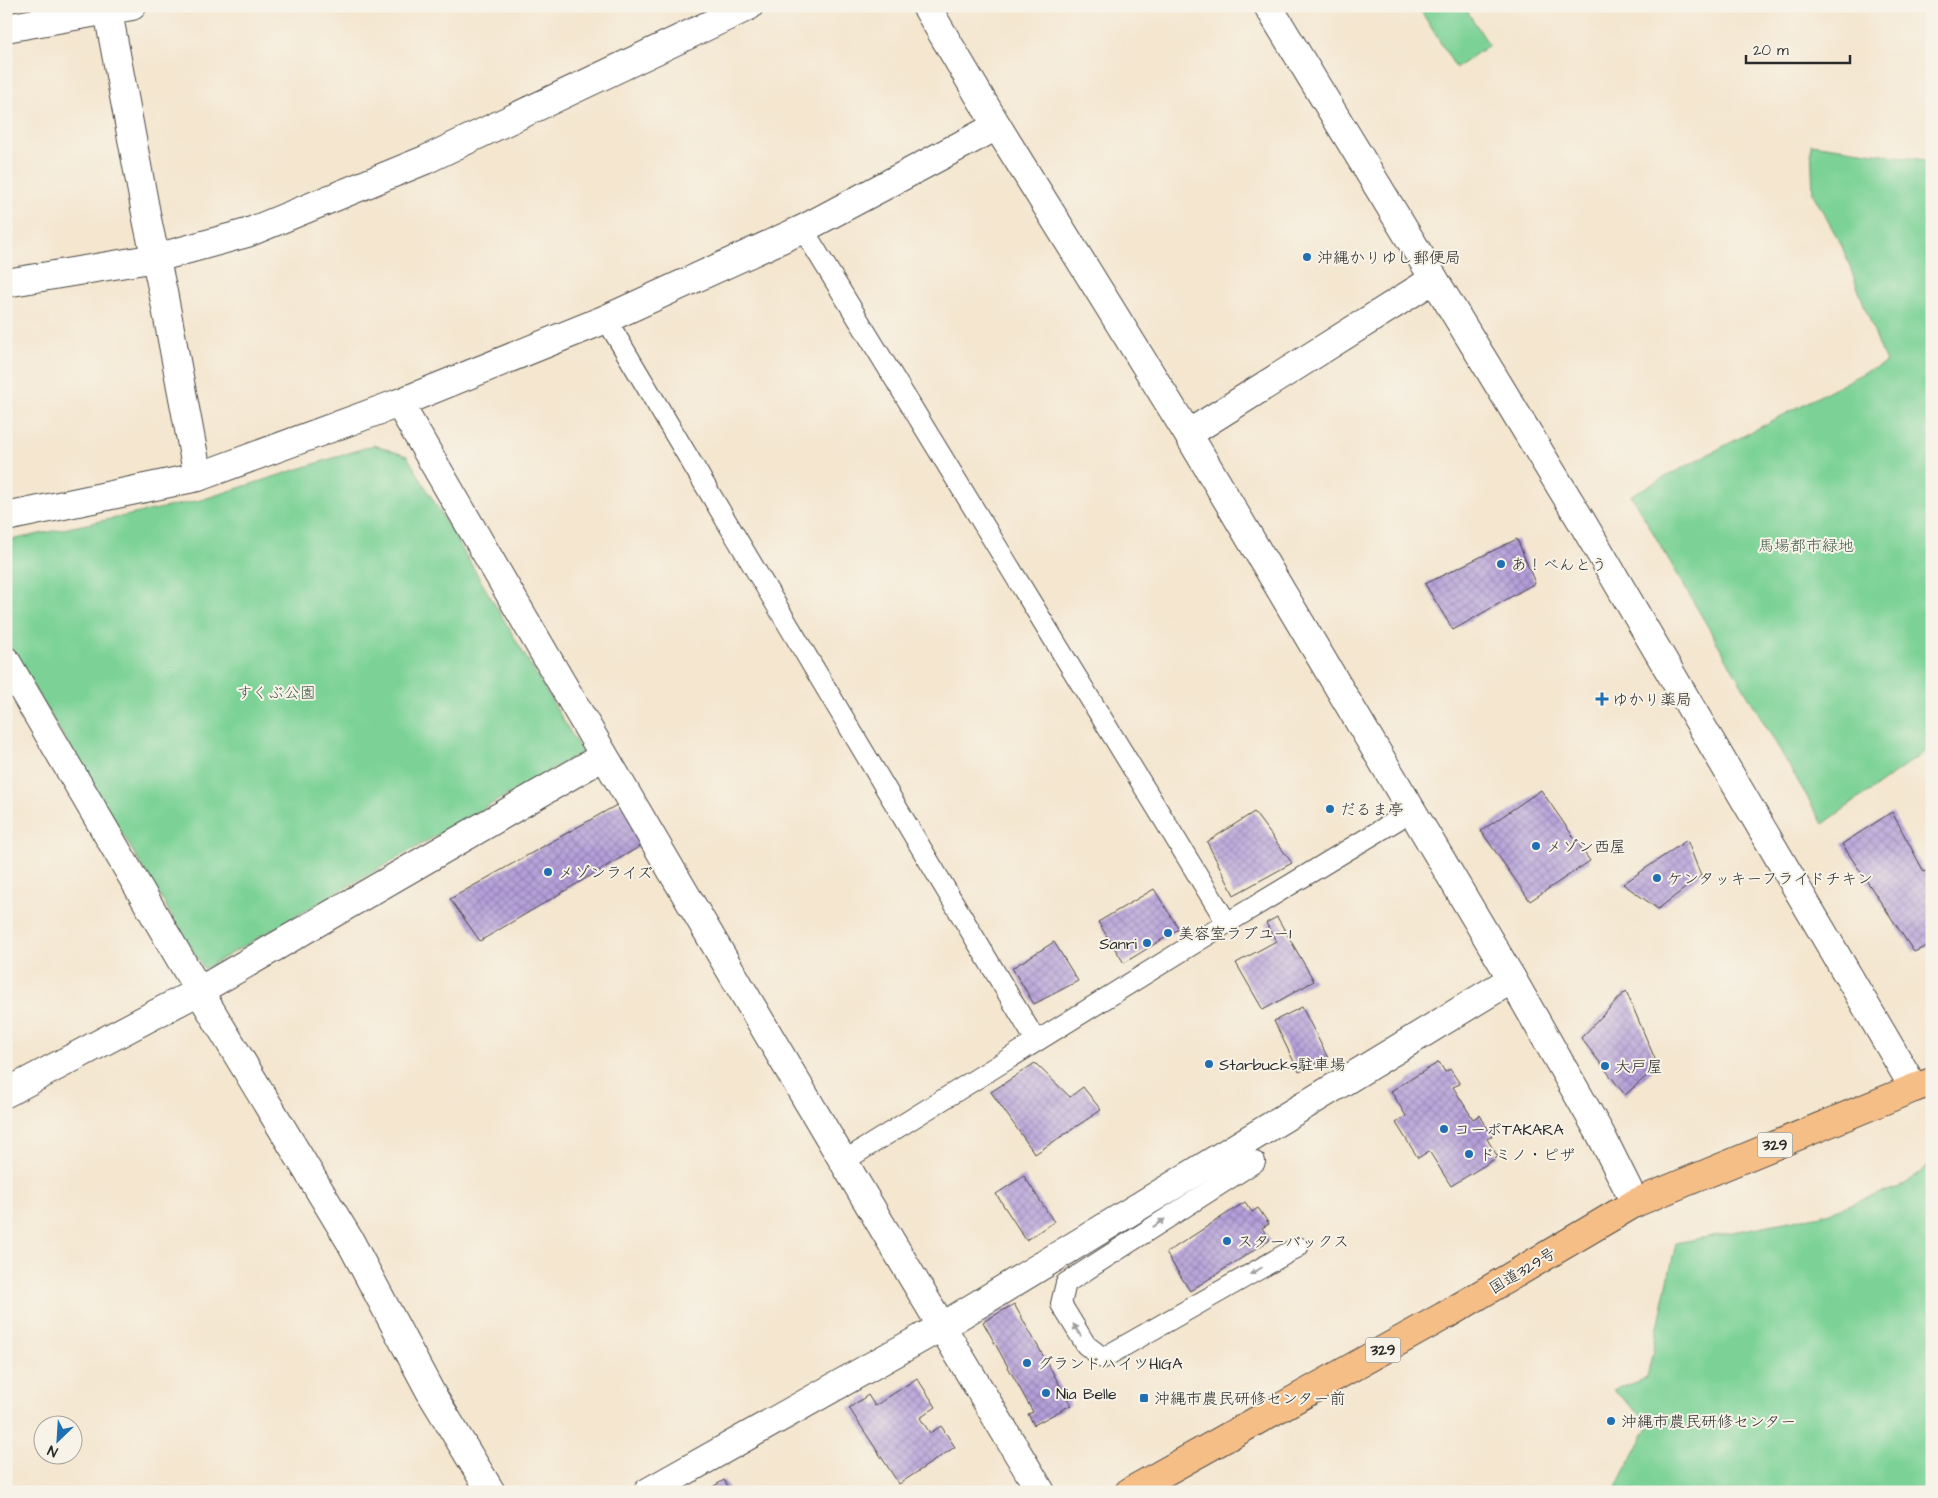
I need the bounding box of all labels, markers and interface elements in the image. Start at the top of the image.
scale bar [1746,32,1849,64]
text: 20 m [1753,40,1789,61]
place label: 沖縄かりゆし郵便局 [1317,247,1461,269]
marker: 沖縄かりゆし郵便局 [1301,251,1313,263]
park label: 馬場都市緑地 [1758,535,1854,557]
place label: あ！べんとう [1511,554,1607,576]
marker: あ！べんとう [1495,558,1507,570]
park label: すくぶ公園 [236,682,316,704]
place label: ゆかり薬局 [1612,689,1692,711]
marker: ゆかり薬局 [1596,693,1608,705]
place label: だるま亭 [1340,799,1404,821]
marker: だるま亭 [1324,803,1336,815]
place label: メゾン西屋 [1546,836,1626,858]
marker: メゾン西屋 [1530,840,1542,852]
place label: メゾンライズ [558,862,653,884]
marker: メゾンライズ [542,866,554,878]
place label: ケンタッキーフライドチキン [1667,868,1873,890]
marker: ケンタッキーフライドチキン [1651,872,1663,884]
place label: 美容室ラブユー1 [1178,923,1291,945]
marker: 美容室ラブユー1 [1162,927,1174,939]
place label: Sanri [1099,933,1138,955]
marker: Sanri [1141,937,1153,949]
place label: Starbucks駐車場 [1219,1054,1346,1076]
place label: 大戸屋 [1615,1056,1663,1078]
marker: Starbucks駐車場 [1203,1058,1215,1070]
marker: 大戸屋 [1599,1060,1611,1072]
place label: コーポTAKARA [1454,1119,1564,1141]
marker: コーポTAKARA [1438,1123,1450,1135]
road number: 329 [1758,1132,1792,1158]
place label: ドミノ・ピザ [1479,1144,1575,1166]
marker: ドミノ・ピザ [1463,1148,1475,1160]
one-way arrow [1153,1219,1166,1228]
place label: スターバックス [1237,1231,1349,1253]
marker: スターバックス [1221,1235,1233,1247]
street label: 国道329号 [1485,1242,1560,1299]
one-way arrow [1249,1266,1262,1275]
one-way arrow [1072,1323,1081,1336]
road number: 329 [1366,1338,1400,1362]
place label: グランドハイツHIGA [1037,1353,1182,1375]
marker: グランドハイツHIGA [1021,1357,1033,1369]
place label: Nia Belle [1056,1383,1117,1405]
marker: Nia Belle [1040,1387,1052,1399]
place label: 沖縄市農民研修センター前 [1154,1388,1345,1410]
marker: 沖縄市農民研修センター前 [1138,1392,1150,1404]
place label: 沖縄市農民研修センター [1621,1411,1796,1433]
marker: 沖縄市農民研修センター [1605,1415,1617,1427]
north arrow [32,1416,82,1466]
text: N [45,1440,61,1462]

